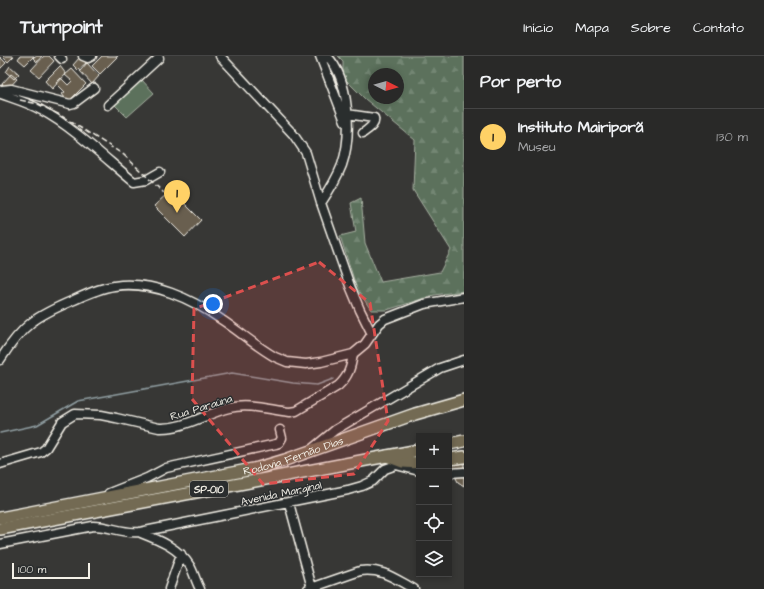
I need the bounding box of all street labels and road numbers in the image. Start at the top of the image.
street label: Rua Paraúna [168,391,235,424]
street label: Rodovia Fernão Dias [242,433,346,479]
street label: Avenida Marginal [239,478,323,510]
road number: SP-010 [190,481,228,497]

